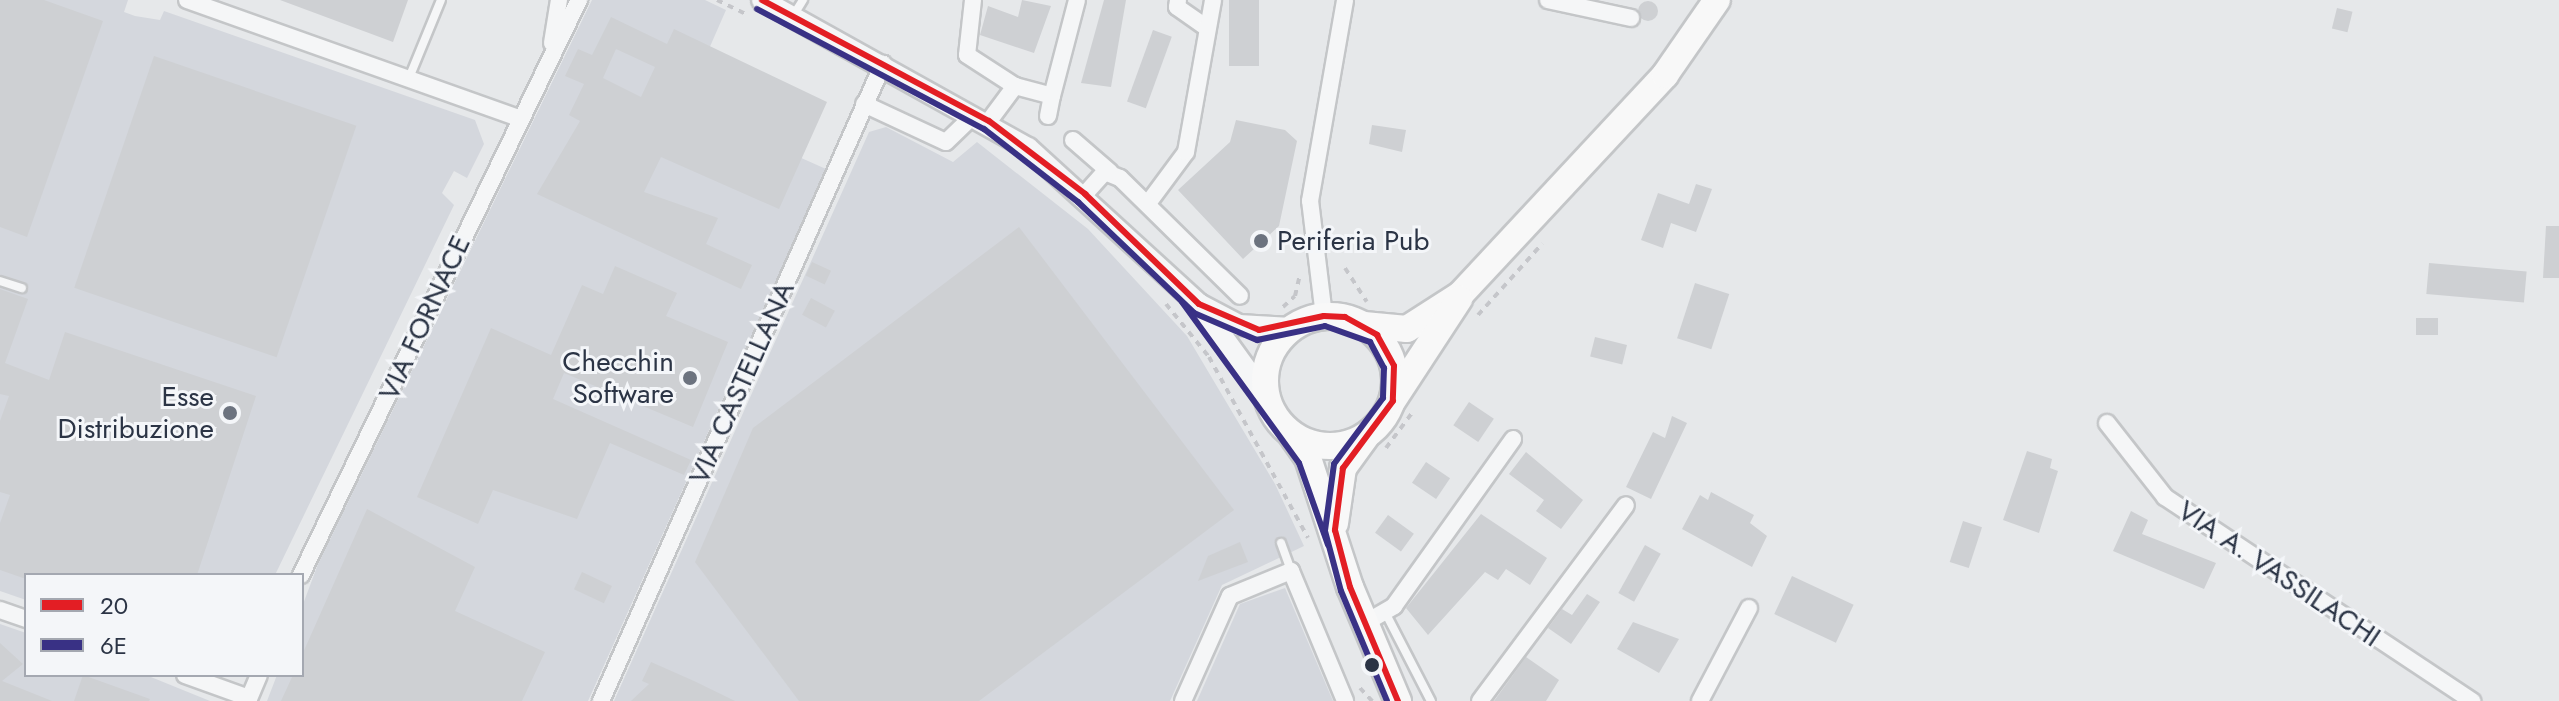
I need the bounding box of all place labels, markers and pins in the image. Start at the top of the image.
place label: Periferia Pub [1277,224,1429,258]
marker: Periferia Pub [1252,232,1270,250]
place label: Checchin Software [562,345,674,411]
marker: Checchin Software [681,369,699,387]
place label: Esse Distribuzione [58,380,214,446]
marker: Esse Distribuzione [221,404,239,422]
unlabelled marker [1364,657,1380,673]

